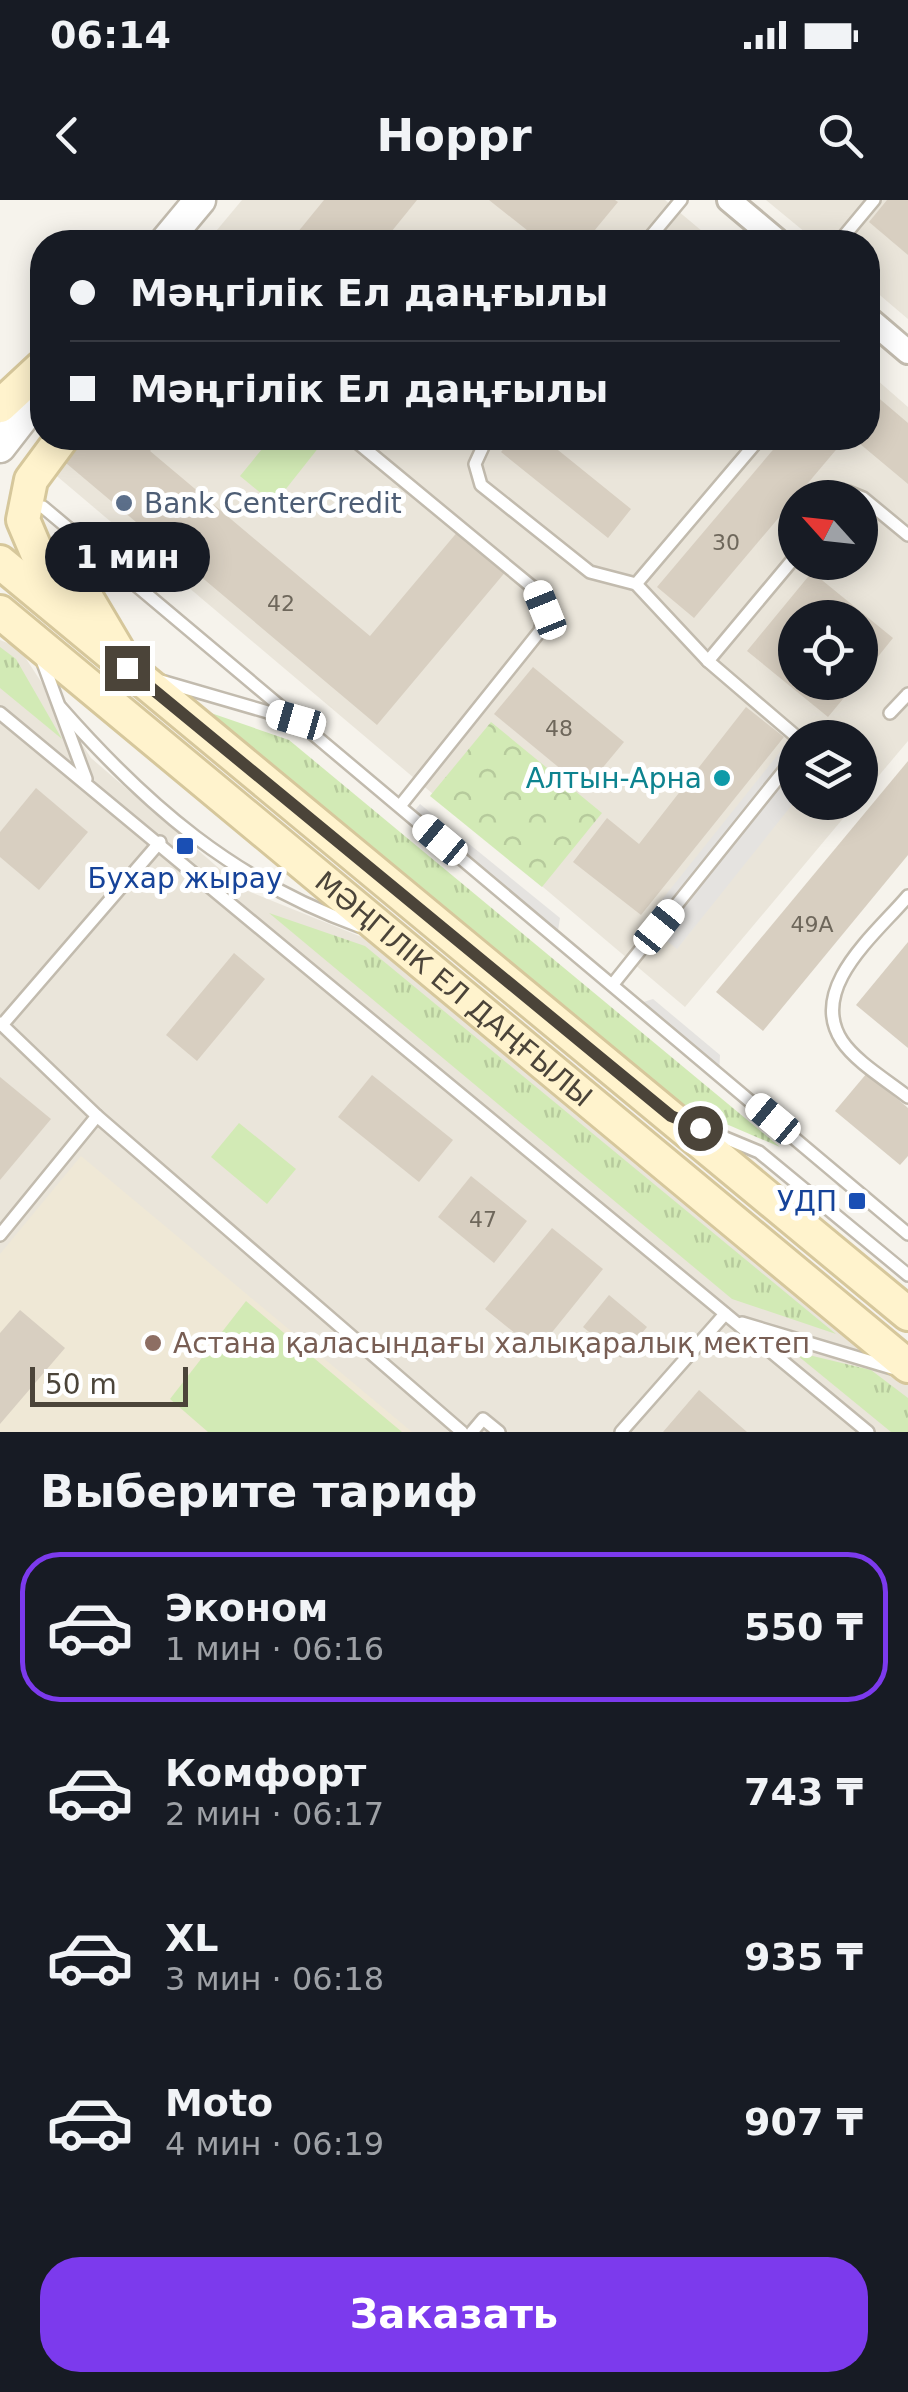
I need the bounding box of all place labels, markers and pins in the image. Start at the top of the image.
place label: Bank CenterCredit [144,487,402,520]
marker: Bank CenterCredit [113,492,135,514]
place label: Алтын-Арна [526,762,702,795]
marker: Алтын-Арна [711,767,733,789]
marker: Бухар жырау [174,835,196,857]
place label: Бухар жырау [87,862,283,895]
place label: УДП [777,1185,837,1218]
marker: УДП [846,1190,868,1212]
place label: Астана қаласындағы халықаралық мектеп [173,1327,810,1360]
marker: Астана қаласындағы халықаралық мектеп [142,1332,164,1354]

